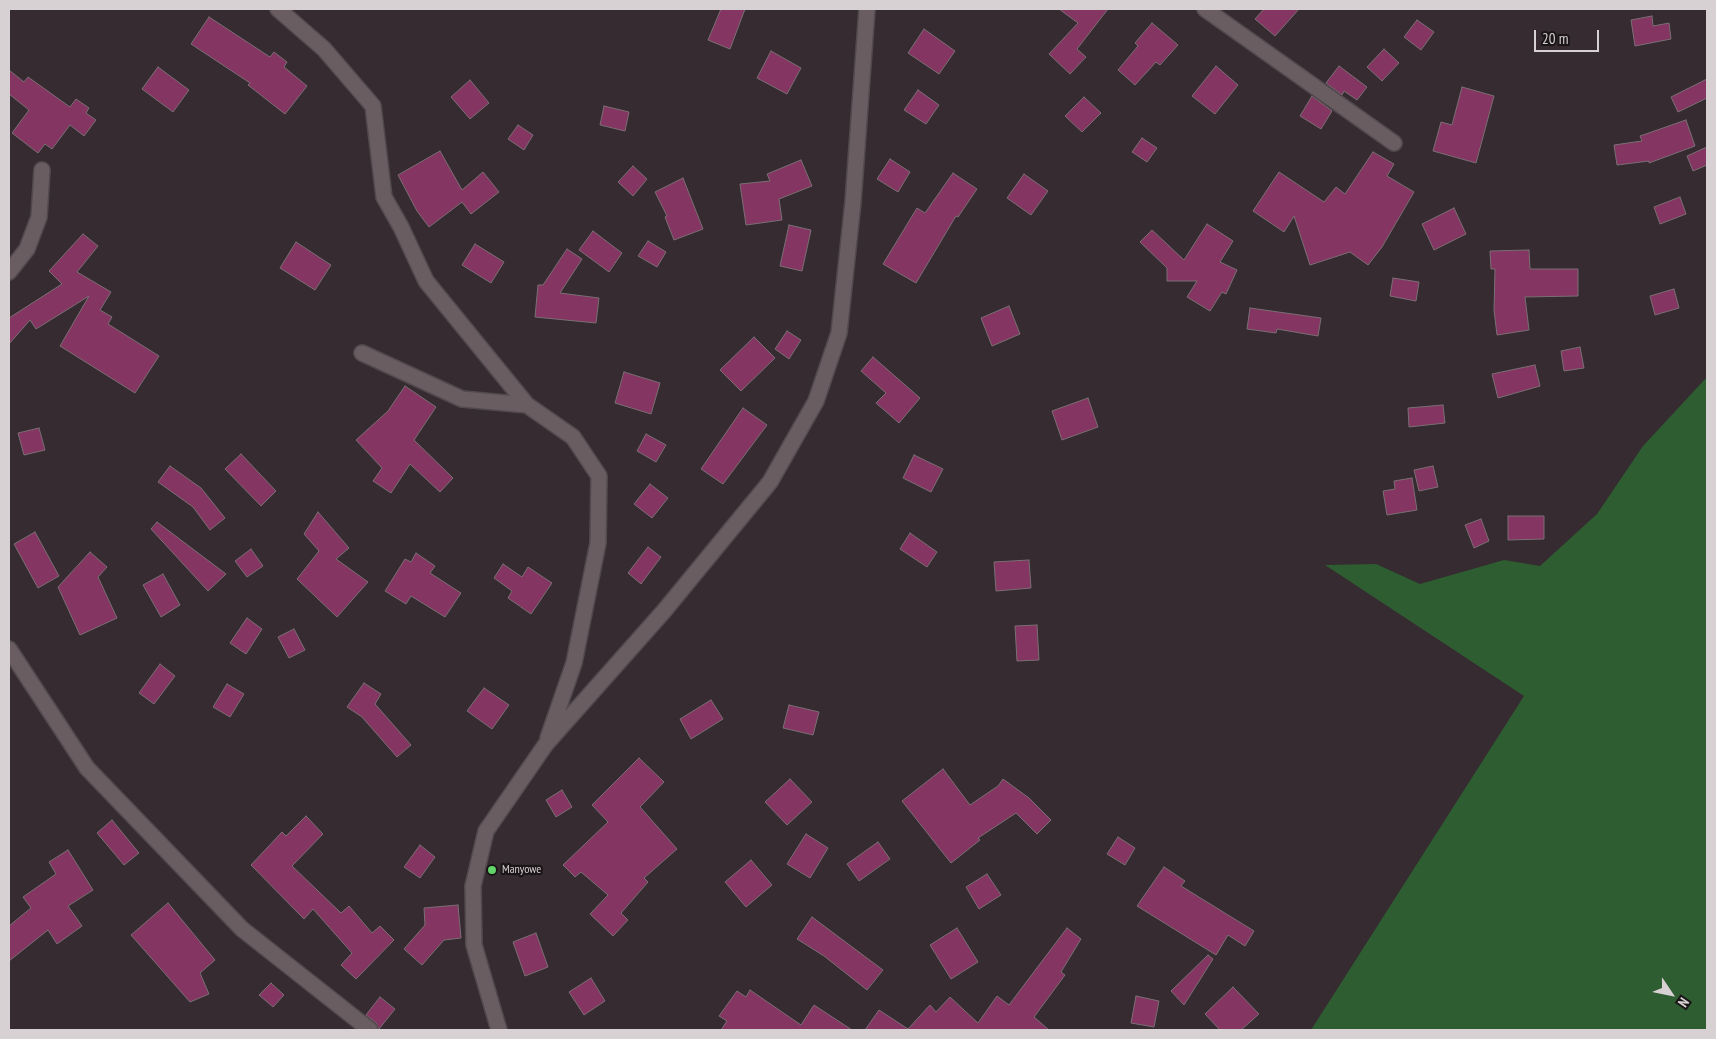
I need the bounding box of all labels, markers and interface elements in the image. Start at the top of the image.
scale bar [1536,20,1601,52]
text: 20 m [1542,29,1568,48]
place label: Manyowe [502,863,541,877]
marker: Manyowe [486,864,498,876]
north arrow [1646,969,1696,1019]
text: N [1674,994,1693,1011]

